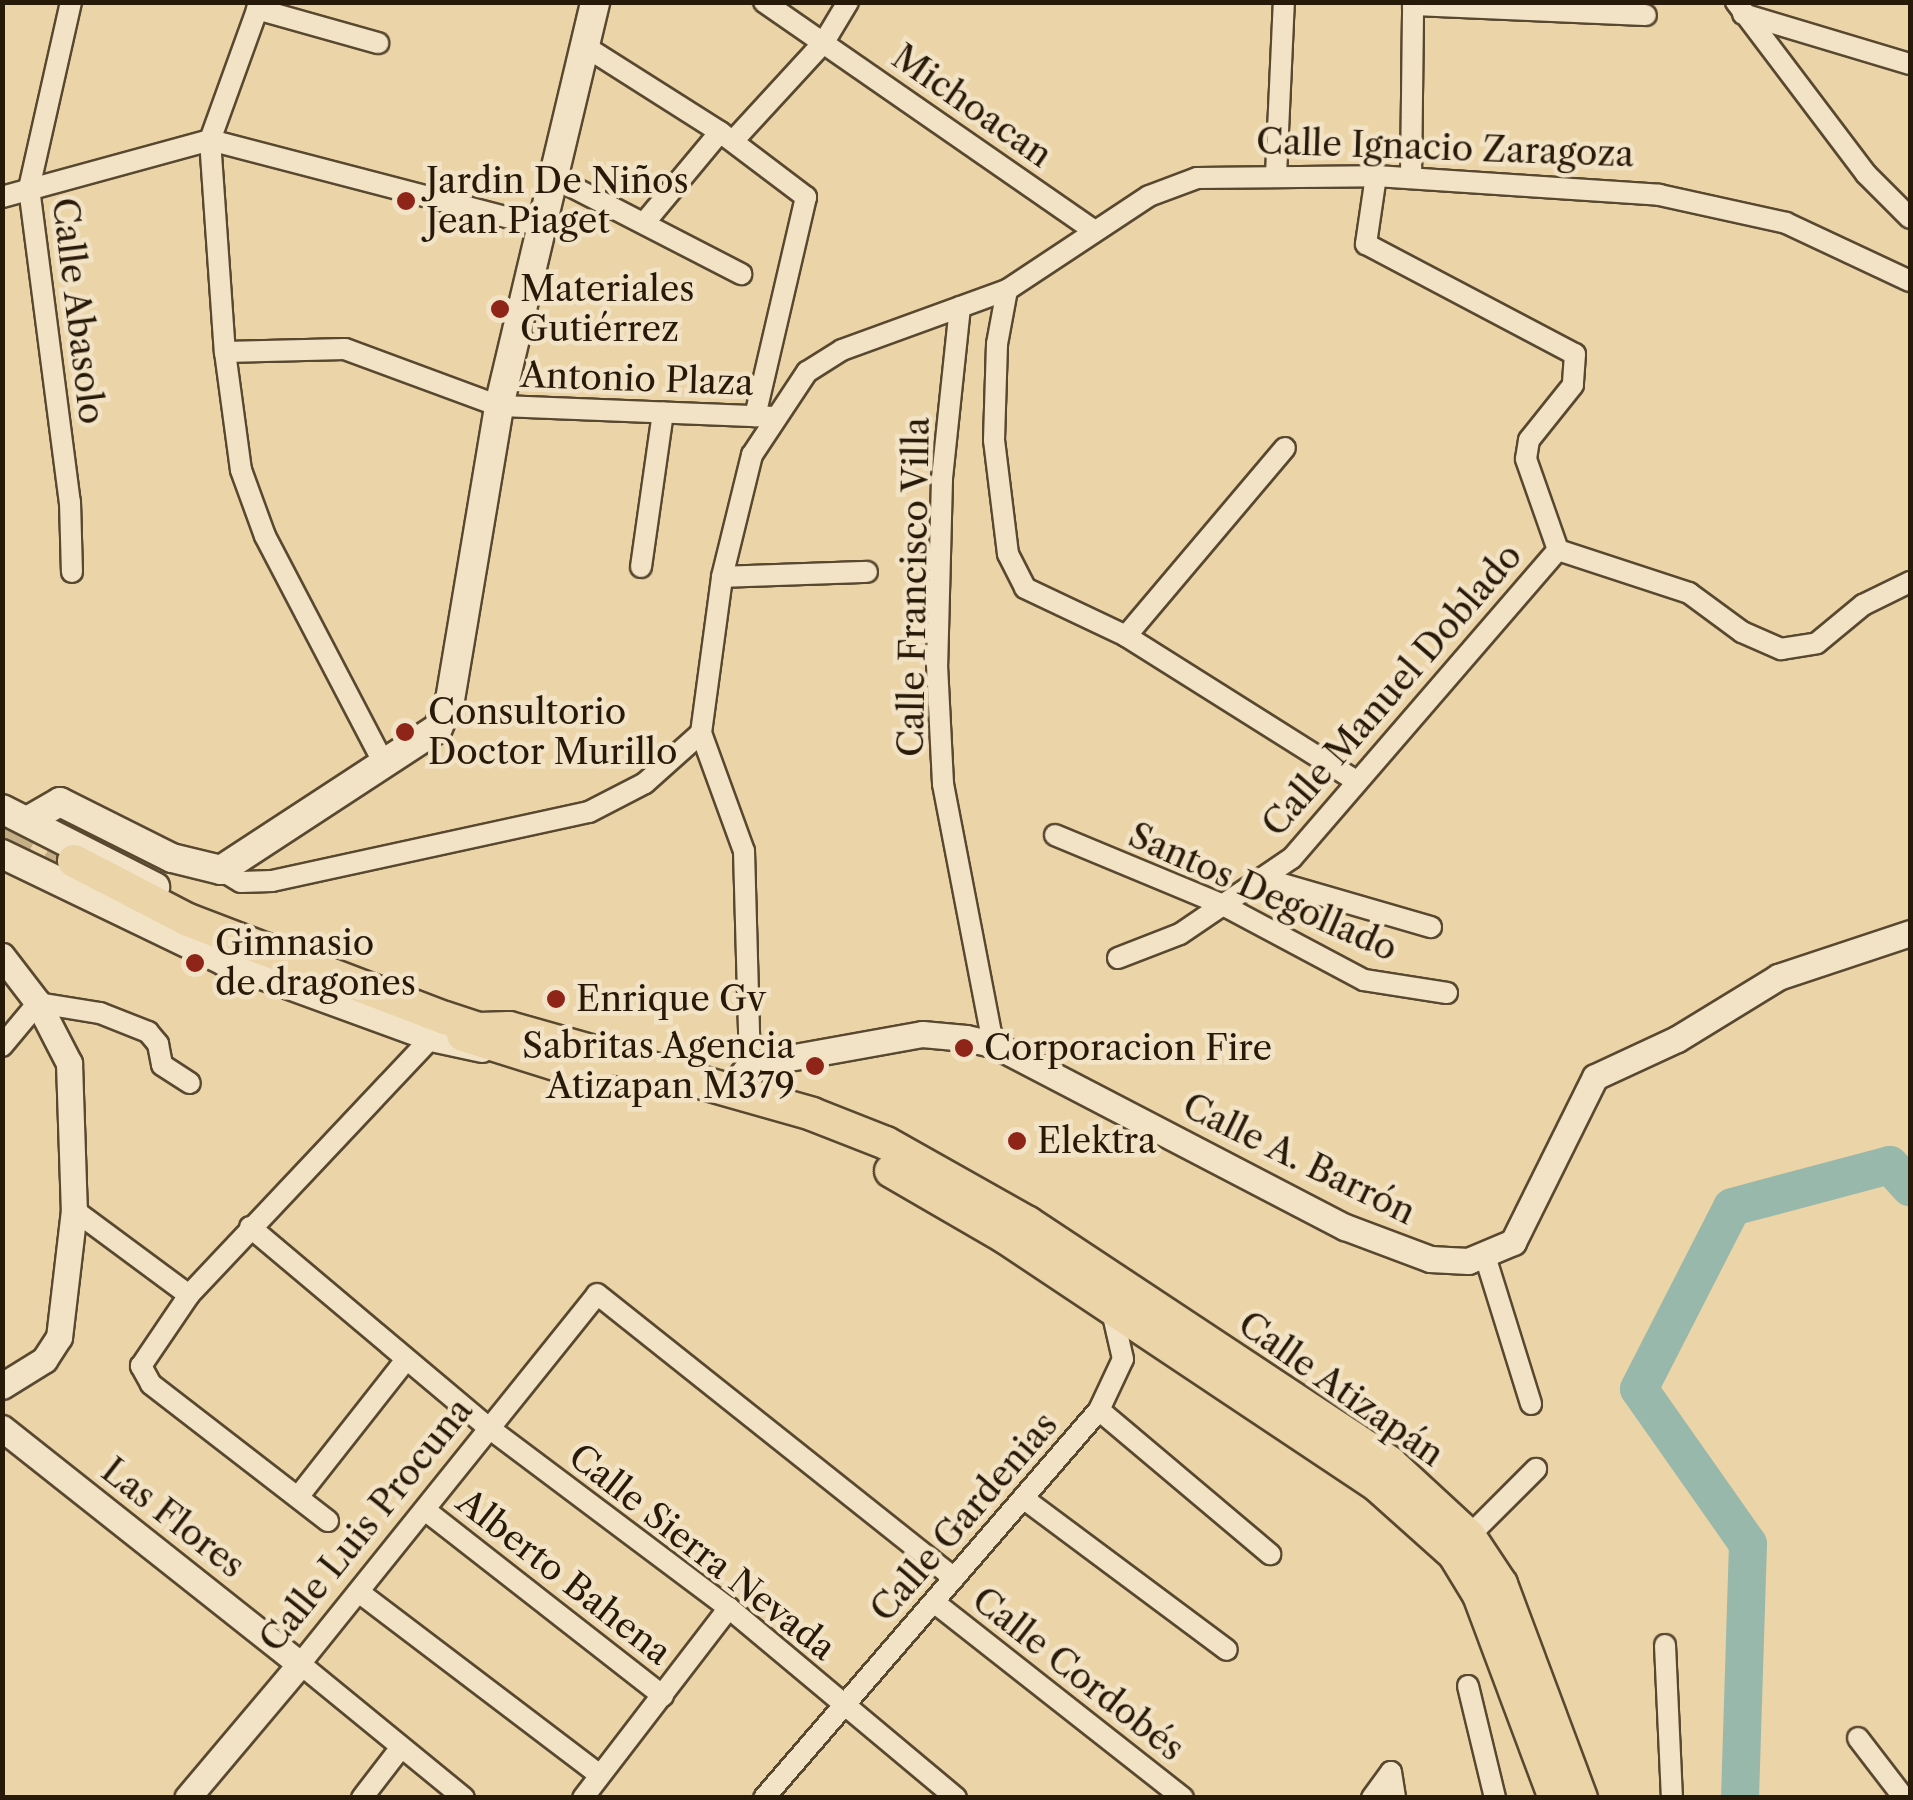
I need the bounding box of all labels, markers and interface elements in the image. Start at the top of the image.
street label: Michoacan [884,36,1060,176]
street label: Calle Ignacio Zaragoza [1255,120,1635,176]
place label: Jardin De Niños Jean Piaget [426,160,689,242]
marker: Jardin De Niños Jean Piaget [395,190,417,212]
street label: Calle Abasolo [43,195,113,427]
place label: Materiales Gutiérrez [520,268,695,350]
marker: Materiales Gutiérrez [489,298,511,320]
street label: Antonio Plaza [520,354,754,404]
street label: Calle Francisco Villa [890,416,938,758]
street label: Calle Manuel Doblado [1253,535,1531,845]
place label: Consultorio Doctor Murillo [428,691,678,773]
marker: Consultorio Doctor Murillo [392,719,418,745]
street label: Santos Degollado [1122,814,1404,970]
place label: Gimnasio de dragones [215,922,416,1004]
marker: Gimnasio de dragones [184,952,206,974]
place label: Enrique Gv [576,978,766,1020]
marker: Enrique Gv [545,988,567,1010]
place label: Sabritas Agencia Atizapan M379 [521,1025,795,1107]
place label: Corporacion Fire [984,1027,1272,1069]
marker: Corporacion Fire [953,1037,975,1059]
marker: Sabritas Agencia Atizapan M379 [804,1055,826,1077]
street label: Calle A. Barrón [1175,1084,1423,1234]
place label: Elektra [1037,1120,1157,1162]
marker: Elektra [1006,1130,1028,1152]
street label: Calle Atizapán [1230,1302,1452,1476]
street label: Calle Luis Procuna [251,1390,481,1660]
street label: Calle Gardenias [862,1404,1066,1630]
street label: Calle Sierra Nevada [560,1435,844,1669]
street label: Las Flores [93,1449,253,1587]
street label: Alberto Bahena [449,1480,679,1674]
street label: Calle Cordobés [964,1578,1192,1770]

